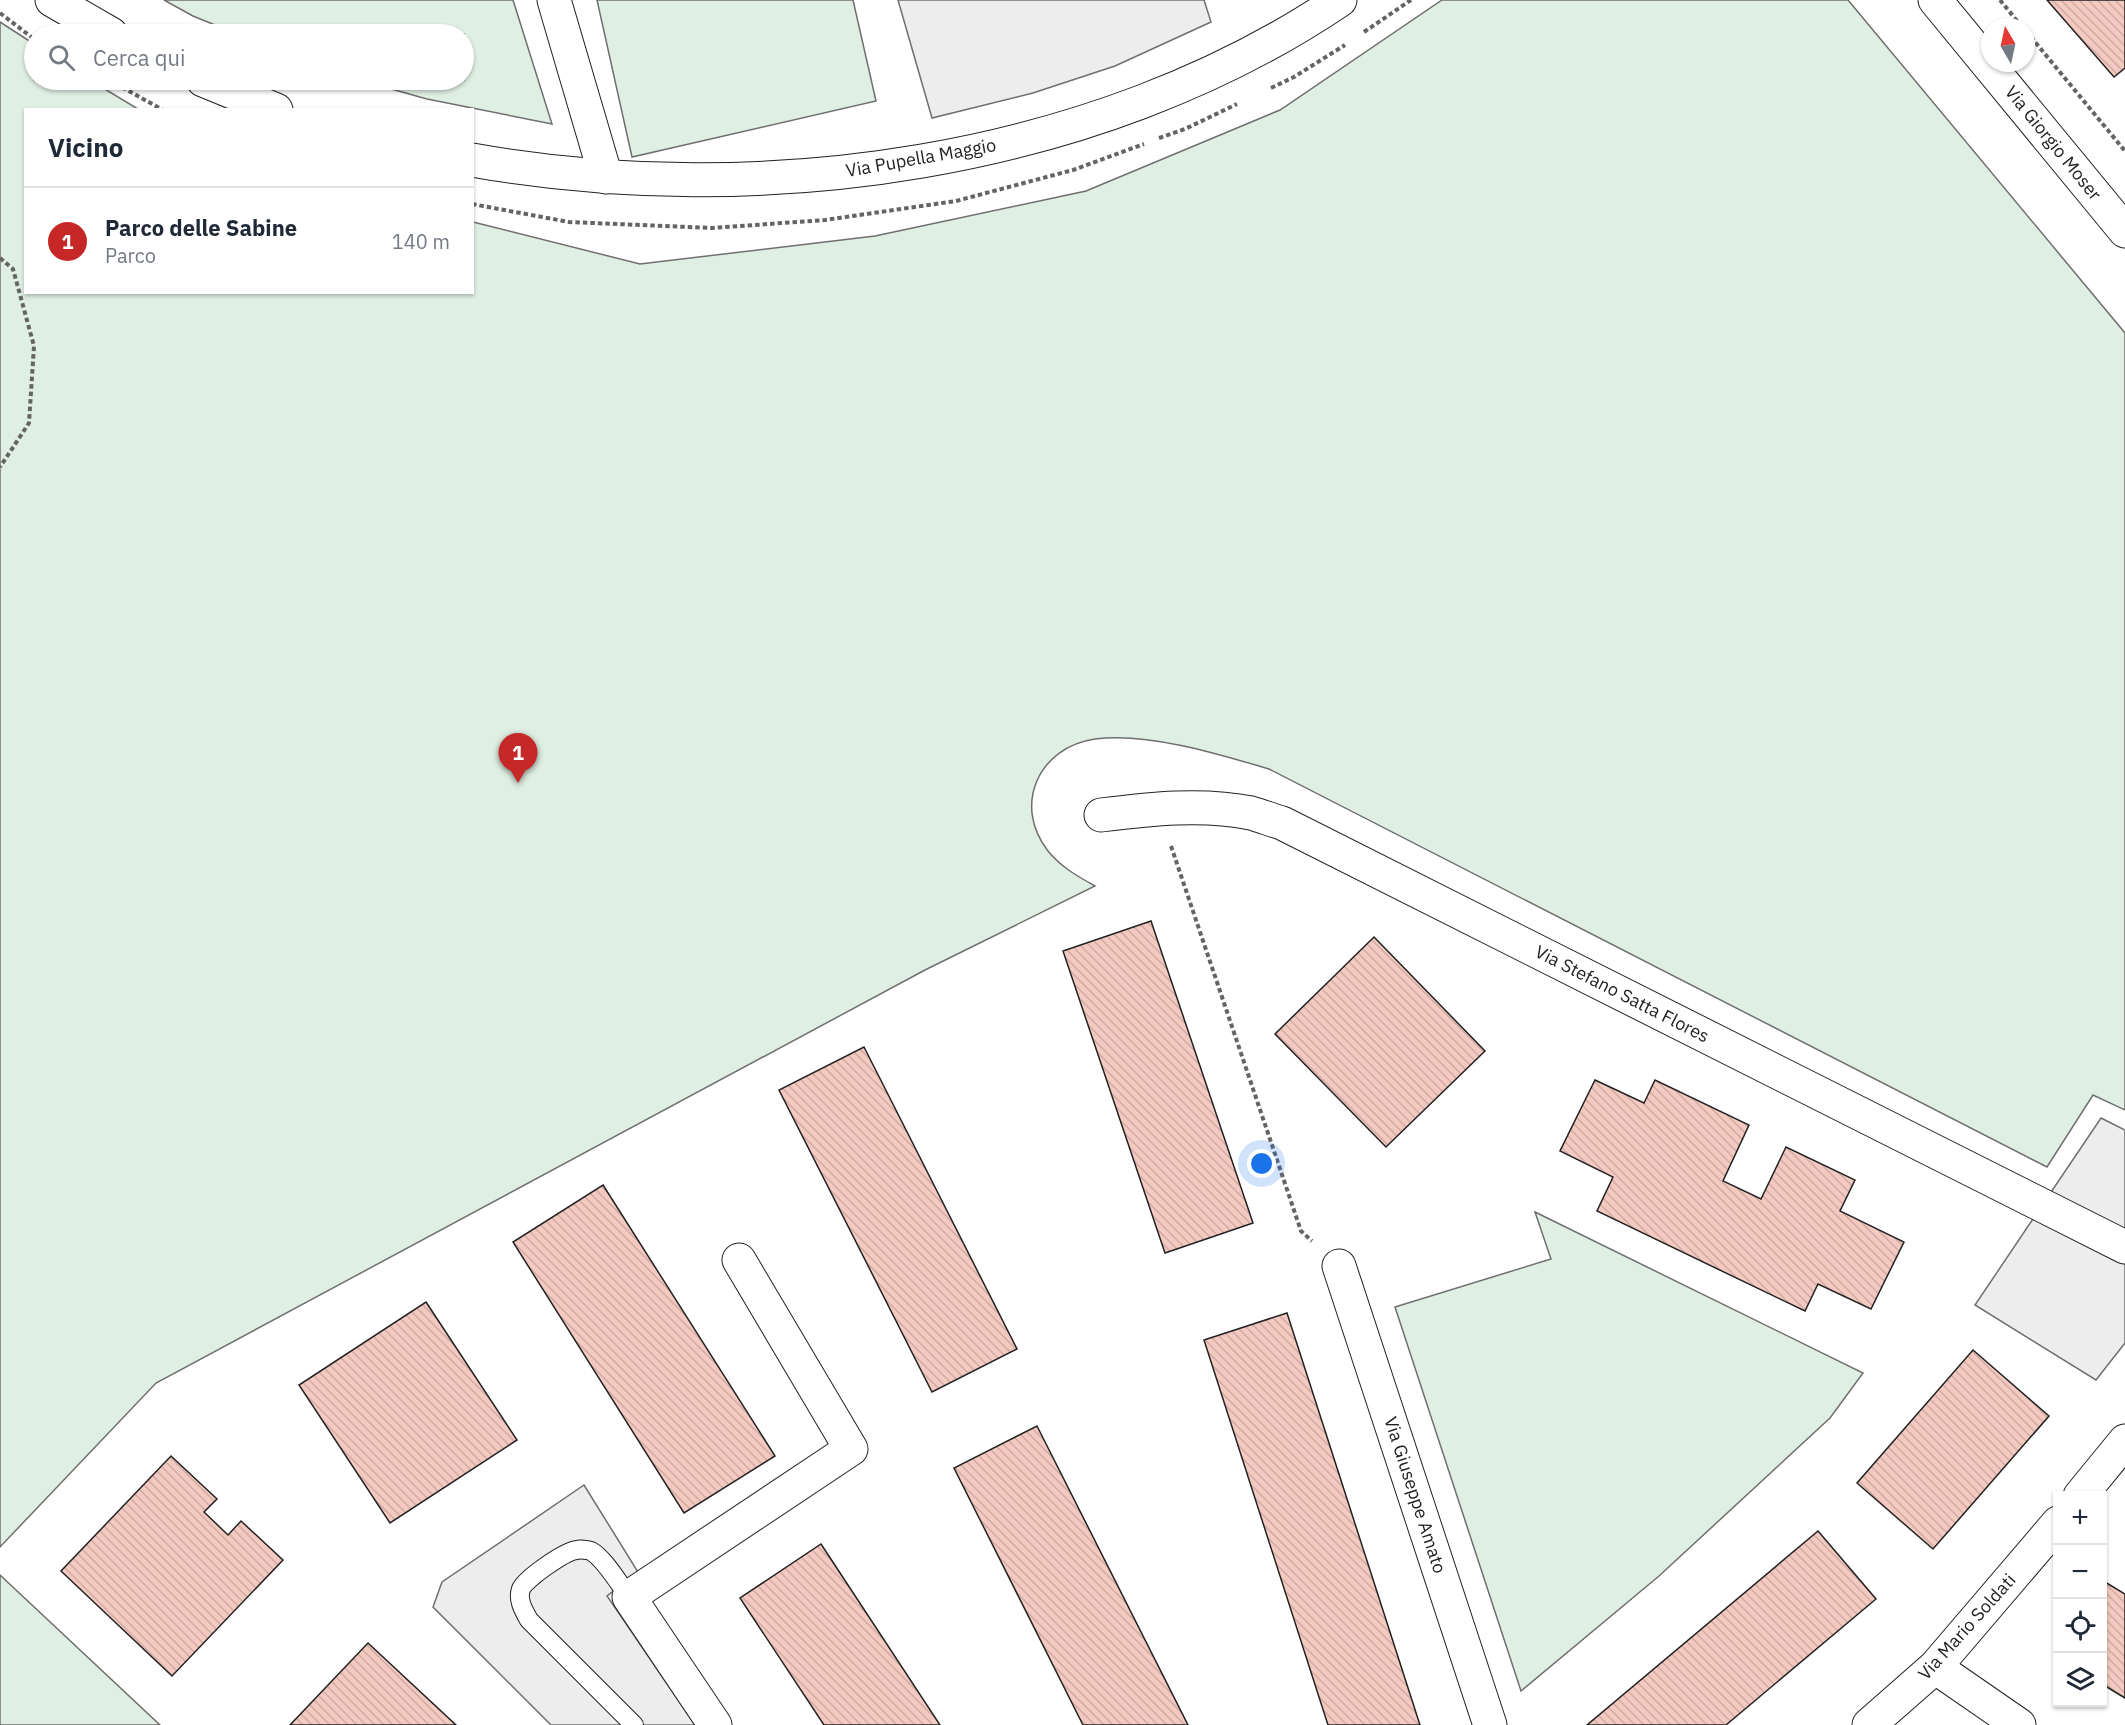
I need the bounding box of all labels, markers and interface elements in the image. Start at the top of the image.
north arrow [1981,18,2035,72]
search box [24,24,474,90]
icon: search [45,41,78,74]
text: Cerca qui [93,43,185,72]
street label: Via Giorgio Moser [2000,81,2107,205]
text: Vicino [48,130,123,164]
street label: Via Pupella Maggio [844,133,998,182]
text: Parco delle Sabine [105,213,297,242]
text: 1 [62,228,74,255]
text: 140 m [392,228,450,255]
text: Parco [105,242,156,269]
pin: 1 [498,734,538,783]
street label: Via Stefano Satta Flores [1531,940,1713,1048]
your location [1247,1149,1276,1178]
street label: Via Giuseppe Amato [1379,1414,1452,1576]
map controls [2053,1491,2107,1707]
button: + [2053,1491,2107,1545]
button: − [2053,1545,2107,1599]
street label: Via Mario Soldati [1913,1569,2020,1685]
button: locate [2053,1599,2107,1653]
button: layers [2053,1653,2107,1707]

